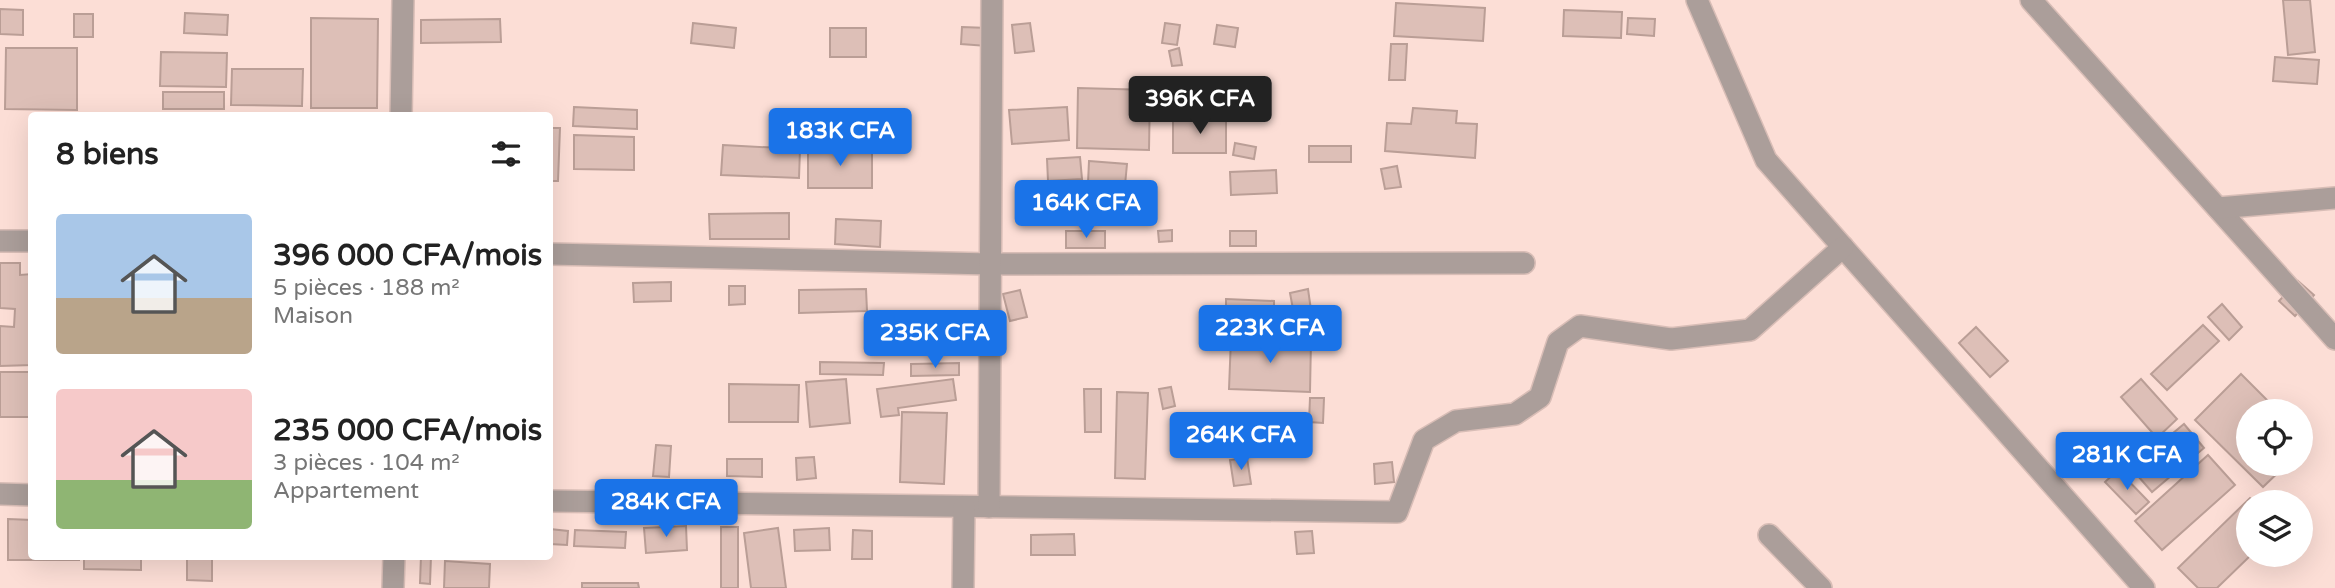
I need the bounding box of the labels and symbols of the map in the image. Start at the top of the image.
pin: 396K CFA [1128,76,1272,136]
pin: 183K CFA [768,108,912,168]
pin: 164K CFA [1014,180,1158,240]
pin: 223K CFA [1198,306,1342,365]
pin: 235K CFA [863,310,1007,370]
pin: 264K CFA [1169,412,1313,472]
pin: 281K CFA [2055,433,2199,492]
pin: 284K CFA [594,480,738,539]

